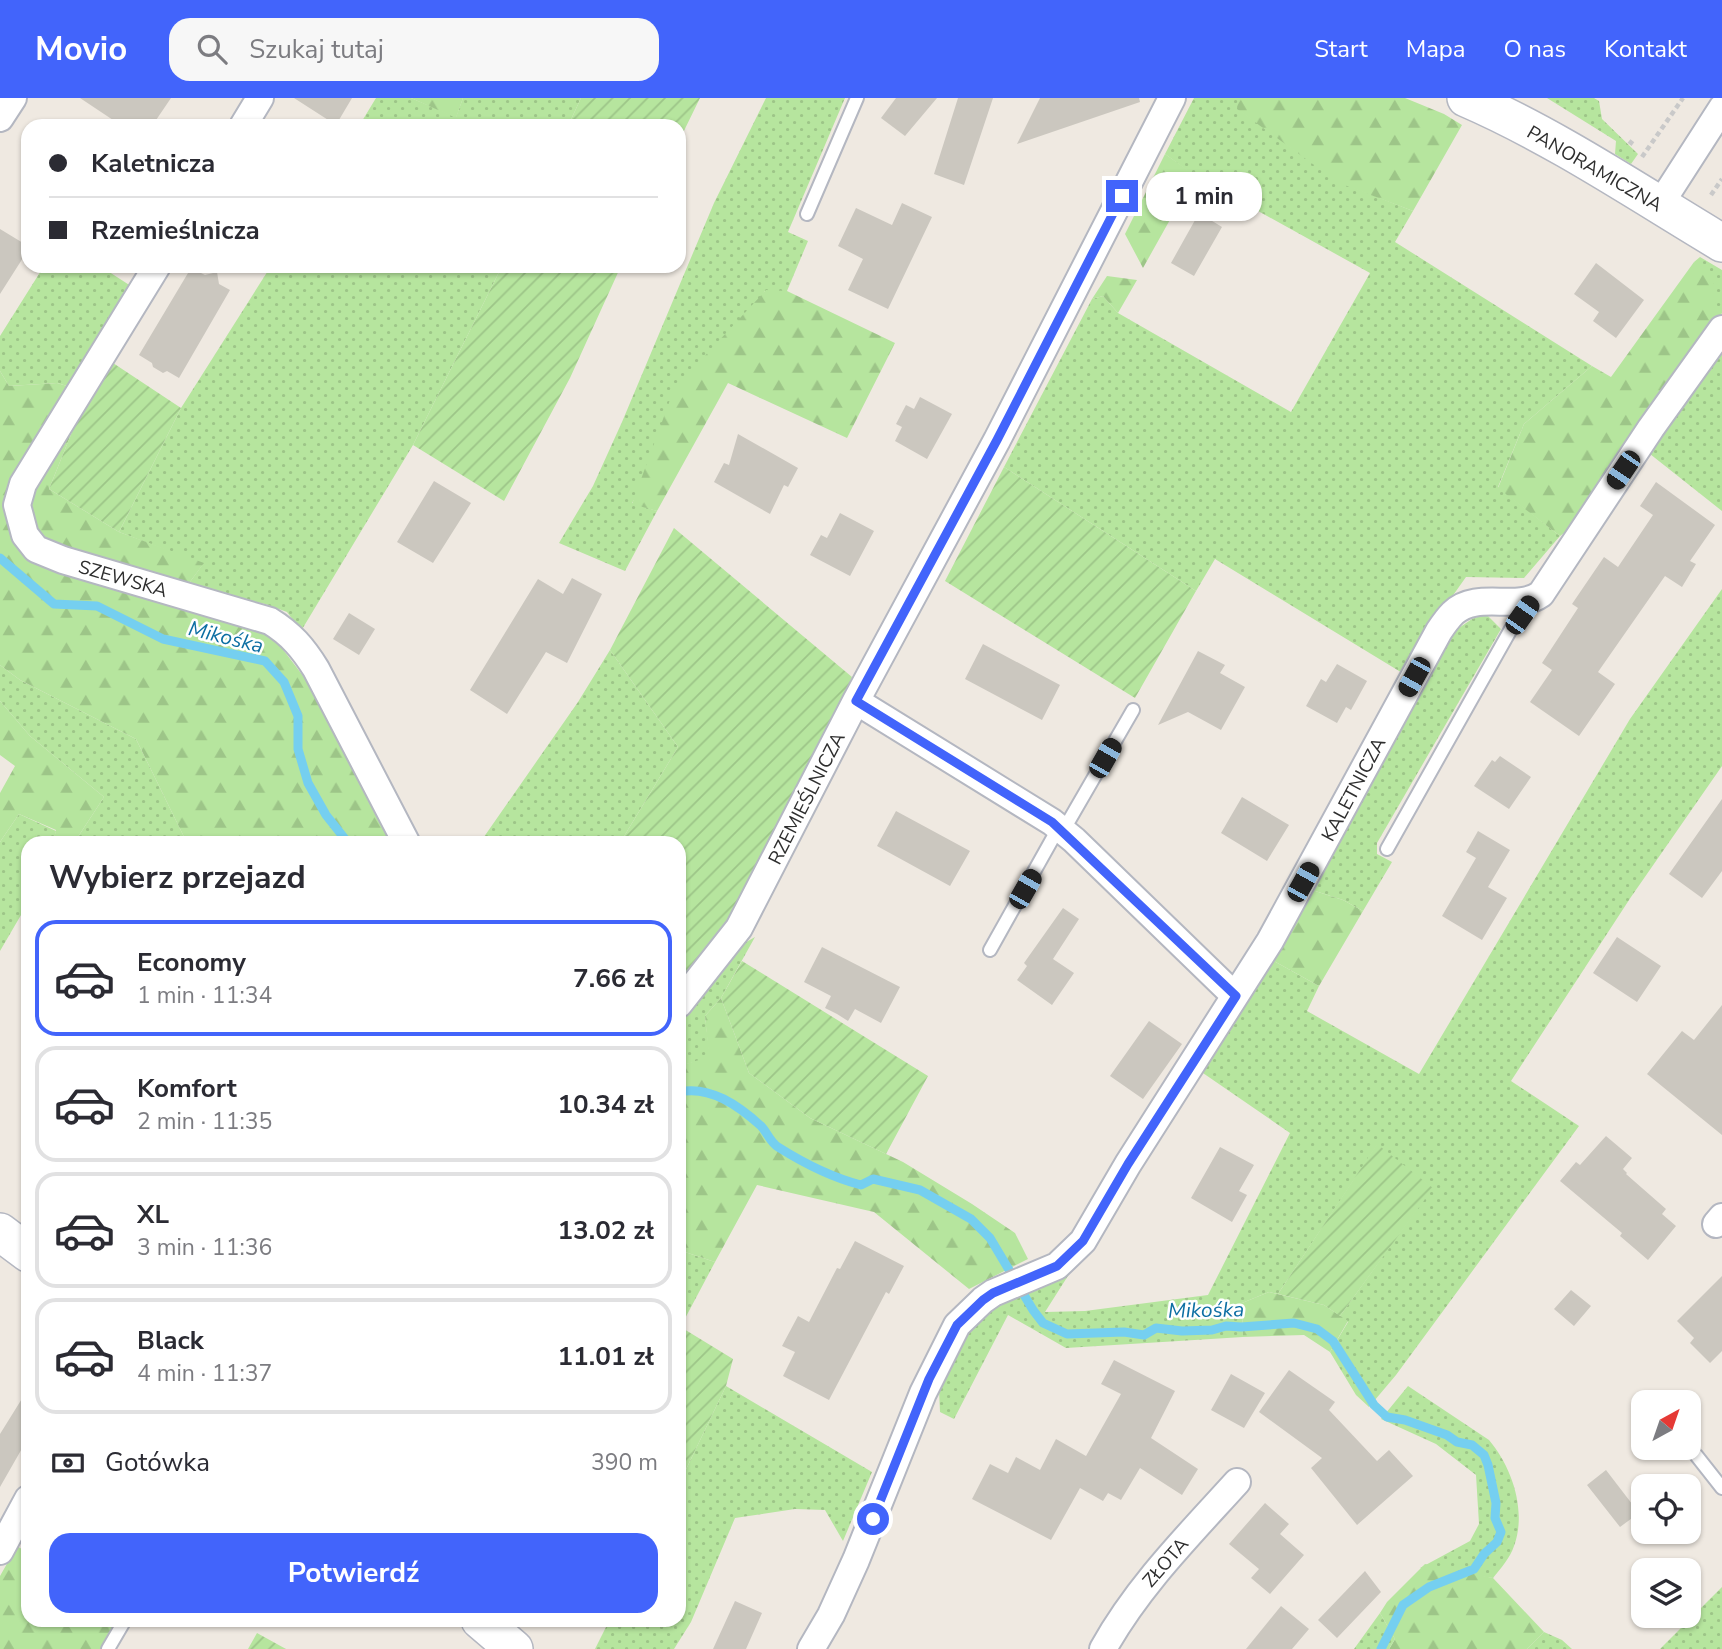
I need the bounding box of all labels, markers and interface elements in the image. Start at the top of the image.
search box [169,18,659,81]
text: Movio [35,27,127,72]
icon: search [193,30,231,68]
text: Szukaj tutaj [249,32,384,67]
text: Start [1314,33,1368,65]
text: Mapa [1406,33,1466,65]
text: O nas [1504,33,1566,65]
text: Kontakt [1604,33,1687,65]
street label: PANORAMICZNA [1522,120,1667,218]
text: Kaletnicza [91,146,215,181]
callout: 1 min [1146,172,1262,220]
route end [1106,180,1138,212]
text: 1 min [1174,181,1234,212]
text: Rzemieślnicza [91,213,260,248]
car [1603,447,1644,493]
street label: SZEWSKA [75,554,170,604]
car [1502,592,1543,638]
water label: Mikośka [186,614,266,660]
car [1395,654,1434,700]
street label: RZEMIEŚLNICZA [762,728,852,869]
street label: KALETNICZA [1316,733,1392,846]
car [1086,735,1125,781]
text: Wybierz przejazd [49,856,306,899]
car [1284,859,1323,905]
car [1006,866,1045,912]
text: Economy [137,945,246,980]
icon: car [53,947,116,1010]
text: 7.66 zł [573,961,654,996]
text: 1 min · 11:34 [137,980,272,1011]
text: Komfort [137,1071,237,1106]
icon: car [53,1073,116,1136]
text: 10.34 zł [558,1087,654,1122]
text: 2 min · 11:35 [137,1106,272,1137]
text: XL [137,1197,169,1232]
icon: car [53,1199,116,1262]
text: 13.02 zł [558,1213,654,1248]
text: 3 min · 11:36 [137,1232,272,1263]
water label: Mikośka [1168,1295,1244,1325]
text: Black [137,1323,204,1358]
icon: car [53,1325,116,1388]
text: 11.01 zł [558,1339,654,1374]
text: 4 min · 11:37 [137,1358,272,1389]
north arrow [1631,1390,1701,1460]
map controls [1631,1390,1701,1628]
icon: cash [49,1444,87,1482]
text: Gotówka [105,1445,210,1480]
text: 390 m [591,1447,658,1478]
button: locate [1631,1474,1701,1544]
route start [857,1503,889,1535]
street label: ZŁOTA [1137,1532,1195,1593]
button: Potwierdź [49,1533,658,1613]
button: layers [1631,1558,1701,1628]

